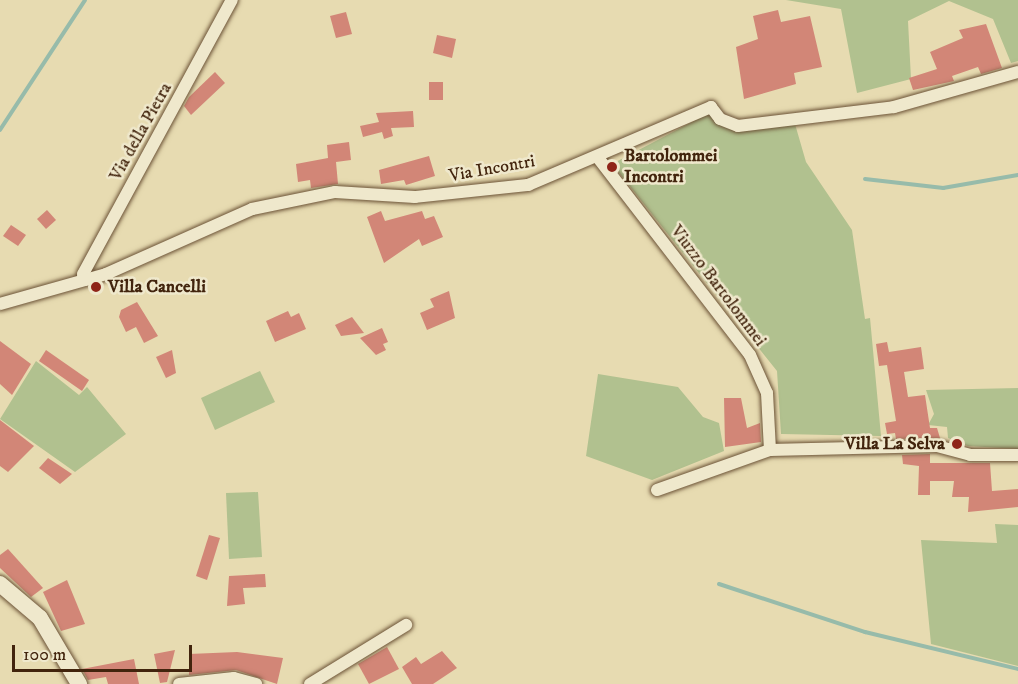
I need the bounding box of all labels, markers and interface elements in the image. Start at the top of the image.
street label: Via della Pietra [105,79,177,185]
place label: Bartolommei Incontri [624,146,717,188]
street label: Via Incontri [447,151,537,187]
marker: Bartolommei Incontri [605,160,619,174]
street label: Viuzzo Bartolommei [665,221,771,351]
place label: Villa Cancelli [108,276,206,298]
marker: Villa Cancelli [89,280,103,294]
place label: Villa La Selva [845,433,945,455]
marker: Villa La Selva [950,437,964,451]
scale bar [15,633,195,671]
text: 100 m [23,644,66,666]

